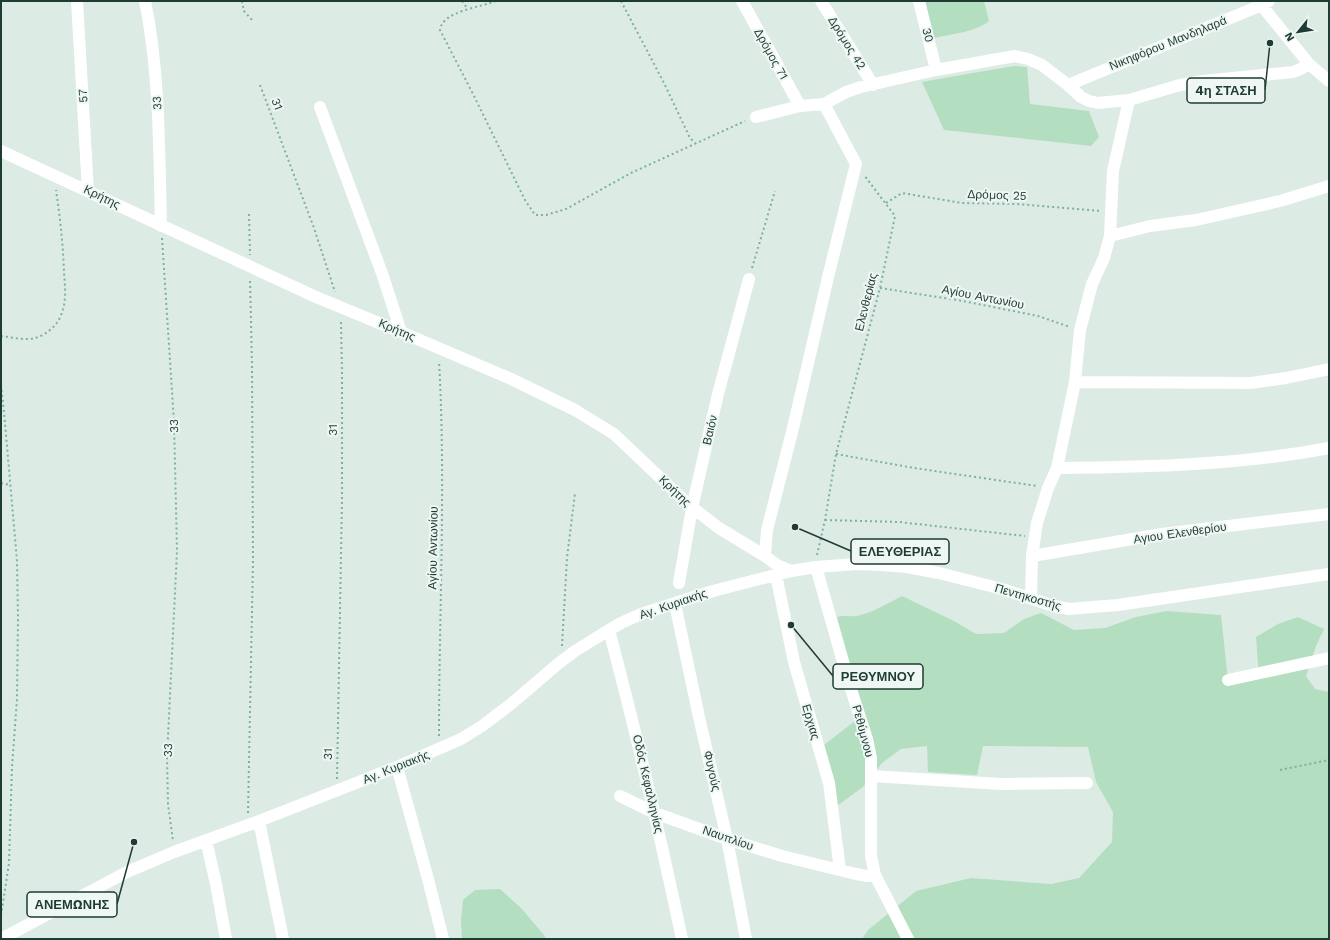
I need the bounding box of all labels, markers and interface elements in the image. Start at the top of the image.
north arrow [1278,12,1318,52]
street label: Νικηφόρου Μανδηλαρά [1107,13,1229,73]
street label: Δρόμος 42 [825,14,869,72]
street label: Δρόμος 71 [751,26,791,82]
street label: 30 [919,26,937,44]
text: N [1282,30,1297,44]
callout: 4η ΣΤΑΣΗ [1187,78,1265,103]
text: 4η ΣΤΑΣΗ [1195,83,1257,98]
street label: 57 [76,88,90,103]
street label: 33 [150,96,164,110]
street label: 31 [268,96,286,112]
street label: Κρήτης [82,182,123,212]
street label: Δρόμος 25 [967,187,1027,203]
street label: Ελενθερίας [852,271,880,333]
street label: Αγίου Αντωνίου [941,282,1025,312]
street label: Κρήτης [376,316,418,344]
street label: Βαιόν [700,414,720,446]
street label: 33 [167,419,181,433]
street label: 31 [326,424,340,436]
street label: Κρήτης [656,473,694,510]
street label: Αγίου Αντωνίου [425,506,441,590]
street label: Αγιου Ελενθερίου [1133,520,1227,546]
callout: ΕΛΕΥΘΕΡΙΑΣ [851,539,949,564]
text: ΕΛΕΥΘΕΡΙΑΣ [859,544,941,559]
street label: Πεντηκοστής [993,581,1063,613]
street label: Αγ. Κυριακής [637,586,709,622]
callout: ΡΕΘΥΜΝΟΥ [833,664,923,689]
text: ΡΕΘΥΜΝΟΥ [841,669,916,684]
street label: Ερχιας [799,703,823,742]
street label: Ρεθύμνου [849,703,877,759]
street label: Οδός Κεφαλληνίας [630,733,666,835]
street label: 33 [161,743,175,757]
street label: Αγ. Κυριακής [361,747,432,787]
street label: 31 [321,748,335,760]
street label: Φυγούς [701,749,723,793]
street label: Ναυπλίου [701,823,755,853]
callout: ΑΝΕΜΩΝΗΣ [27,892,117,917]
text: ΑΝΕΜΩΝΗΣ [35,897,110,912]

